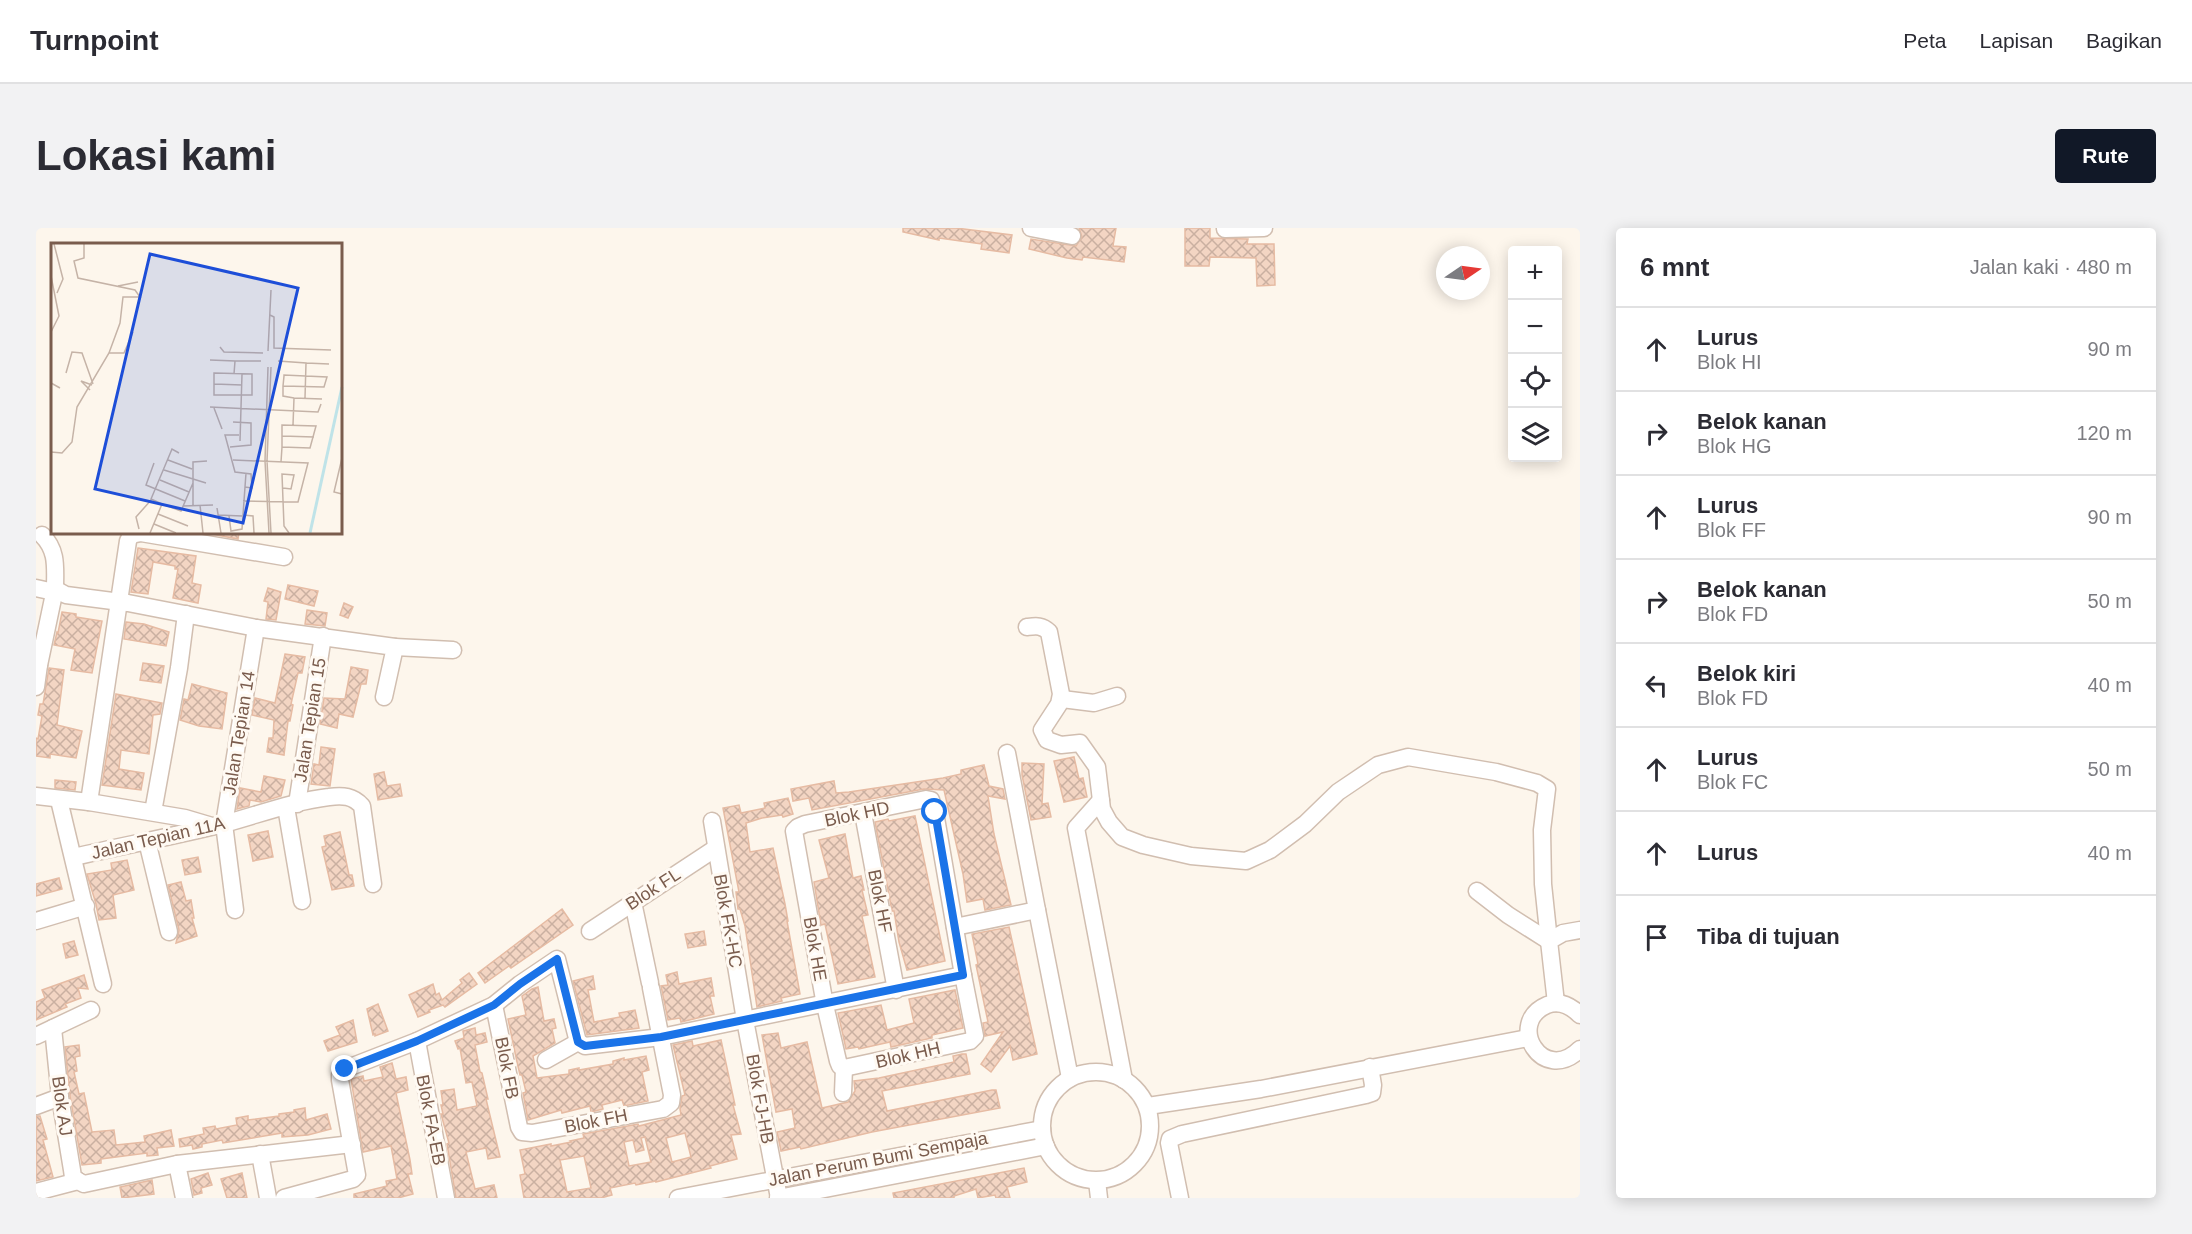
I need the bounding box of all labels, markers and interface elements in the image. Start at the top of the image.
text: Turnpoint [30,25,159,56]
text: Peta [1903,29,1947,52]
text: Lapisan [1980,29,2053,52]
text: Bagikan [2086,29,2162,52]
button: Rute [2055,129,2156,183]
text: Lokasi kami [36,132,276,179]
inset map [51,243,342,534]
north arrow [1436,246,1490,300]
map controls [1508,246,1562,462]
button: + [1508,246,1562,300]
text: 6 mnt [1640,252,1709,282]
text: Jalan kaki · 480 m [1970,256,2132,278]
button: − [1508,300,1562,354]
text: Lurus [1697,325,1758,350]
icon: ahead [1640,333,1673,366]
text: 90 m [2088,338,2132,360]
text: Blok HI [1697,351,1761,373]
button: locate [1508,354,1562,408]
button: layers [1508,408,1562,462]
text: Belok kanan [1697,409,1827,434]
icon: right [1640,417,1673,450]
text: 120 m [2076,422,2132,444]
text: Blok HG [1697,435,1771,457]
text: Lurus [1697,493,1758,518]
icon: ahead [1640,501,1673,534]
text: 90 m [2088,506,2132,528]
text: Blok FF [1697,519,1766,541]
text: Belok kanan [1697,577,1827,602]
icon: right [1640,585,1673,618]
text: 50 m [2088,590,2132,612]
text: Blok FD [1697,603,1768,625]
street label: Jalan Tepian 15 [290,656,330,784]
text: Belok kiri [1697,661,1796,686]
street label: Jalan Tepian 14 [219,669,259,797]
icon: left [1640,669,1673,702]
text: 40 m [2088,674,2132,696]
text: Blok FD [1697,687,1768,709]
text: Lurus [1697,745,1758,770]
icon: ahead [1640,753,1673,786]
text: 50 m [2088,758,2132,780]
text: Blok FC [1697,771,1768,793]
street label: Blok HD [823,797,891,831]
route start [921,798,947,824]
street label: Jalan Tepian 11A [89,813,227,863]
icon: ahead [1640,837,1673,870]
text: Lurus [1697,840,1758,865]
text: 40 m [2088,842,2132,864]
street label: Blok FL [622,864,684,914]
street label: Blok HF [864,868,896,934]
street label: Blok FK-HC [710,872,746,970]
street label: Blok HE [800,915,830,983]
icon: arrive [1640,921,1673,954]
text: Tiba di tujuan [1697,924,1840,949]
street label: Blok FB [491,1035,523,1101]
street label: Blok HH [874,1038,942,1072]
street label: Blok FJ-HB [742,1052,778,1146]
route end [331,1055,357,1081]
street label: Blok FA-EB [412,1073,450,1167]
street label: Blok AJ [48,1075,76,1137]
street label: Blok FH [563,1105,629,1137]
street label: Jalan Perum Bumi Sempaja [767,1128,990,1190]

